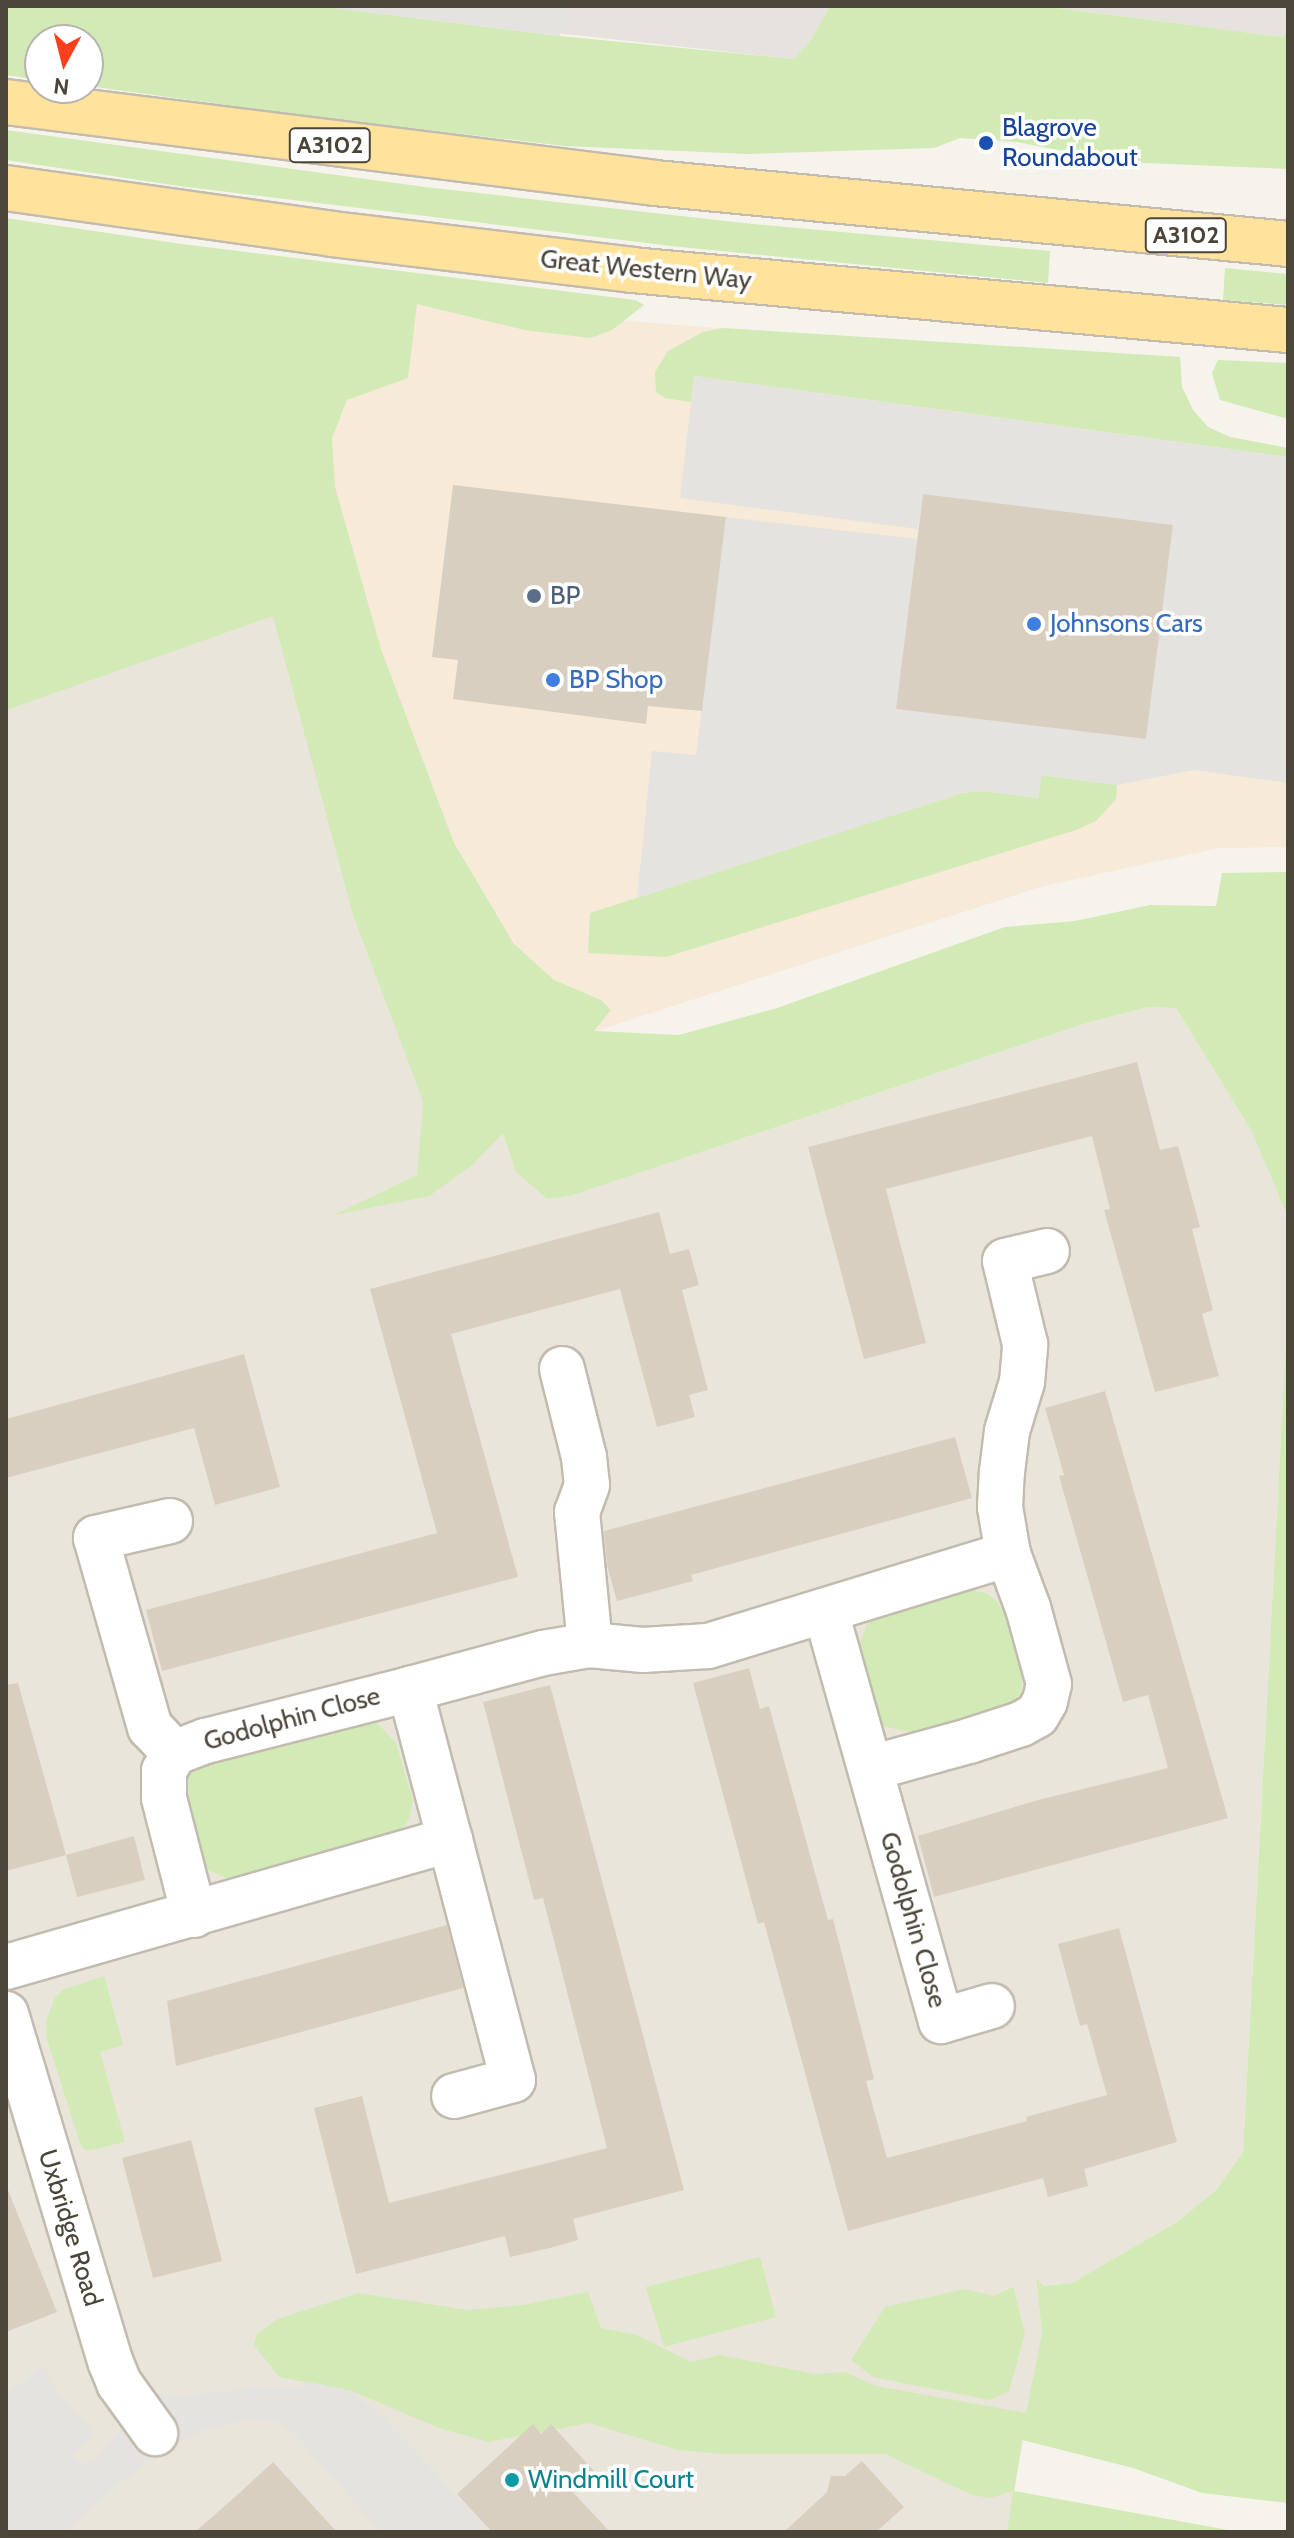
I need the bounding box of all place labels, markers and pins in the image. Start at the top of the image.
place label: Blagrove Roundabout [1002,112,1138,174]
marker: Blagrove Roundabout [977,134,995,152]
place label: BP [550,580,580,612]
marker: BP [525,587,543,605]
place label: Johnsons Cars [1050,608,1203,640]
marker: Johnsons Cars [1025,615,1043,633]
place label: BP Shop [569,664,663,696]
marker: BP Shop [544,671,562,689]
place label: Windmill Court [528,2464,694,2496]
marker: Windmill Court [503,2471,521,2489]

